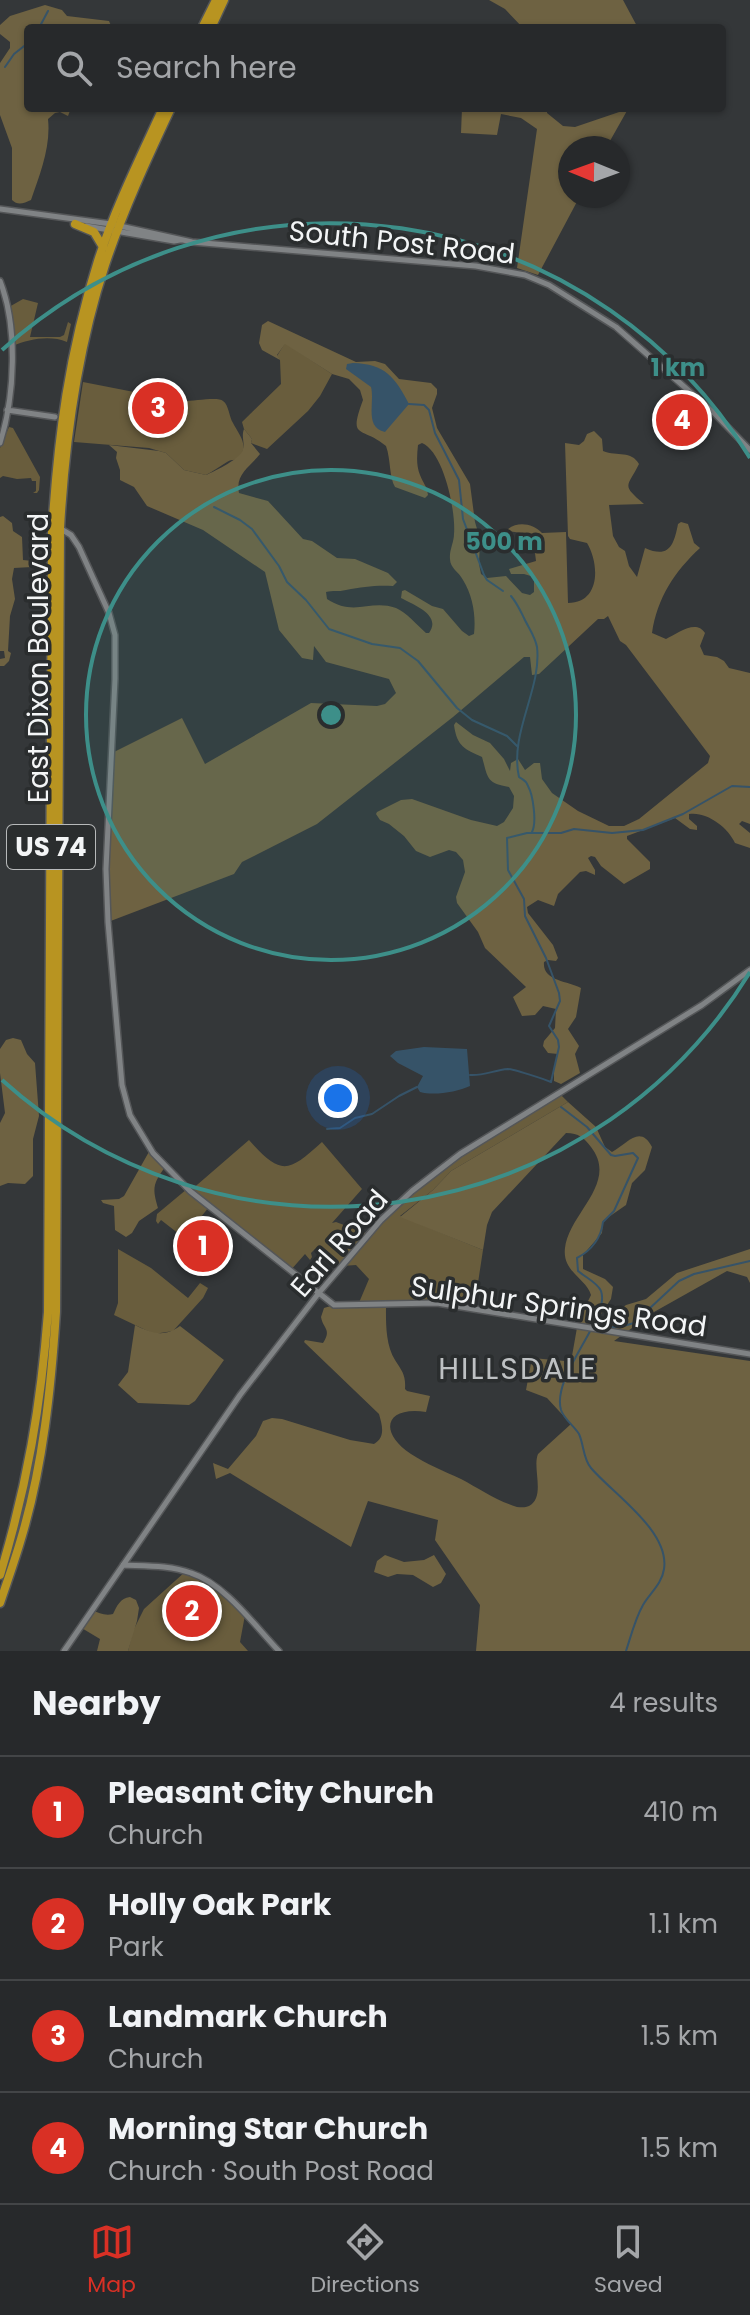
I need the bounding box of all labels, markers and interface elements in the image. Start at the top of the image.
search box [24,24,726,112]
icon: search [52,46,96,90]
text: Search here [116,46,297,89]
north arrow [558,136,630,208]
street label: South Post Road [287,211,517,274]
text: 1 km [651,351,705,384]
pin: 3 [132,378,184,438]
pin: 4 [656,390,708,450]
street label: East Dixon Boulevard [19,513,58,803]
text: 500 m [465,525,543,558]
centre of rings [317,701,345,729]
road number: US 74 [7,825,95,869]
your location [318,1078,358,1118]
street label: Earl Road [282,1181,397,1306]
pin: 1 [177,1216,229,1276]
street label: Sulphur Springs Road [408,1266,709,1347]
district label: HILLSDALE [438,1347,598,1390]
pin: 2 [166,1581,218,1641]
text: Nearby [32,1679,161,1727]
text: 4 results [609,1685,718,1721]
text: Pleasant City Church [108,1771,434,1814]
text: 1 [53,1794,63,1830]
text: 410 m [643,1794,718,1830]
text: Church [108,1817,203,1853]
text: Holly Oak Park [108,1883,331,1926]
text: 2 [51,1906,65,1942]
text: 1.1 km [649,1906,718,1942]
text: Park [108,1929,164,1965]
text: Landmark Church [108,1995,388,2038]
text: 3 [50,2018,66,2054]
text: 1.5 km [641,2018,718,2054]
text: Church [108,2041,203,2077]
text: Morning Star Church [108,2107,428,2150]
text: 4 [49,2130,67,2166]
text: 1.5 km [641,2130,718,2166]
text: Church · South Post Road [108,2153,434,2189]
tab: Map [87,2220,136,2301]
tab: Directions [310,2220,420,2301]
tab: Saved [594,2220,663,2301]

